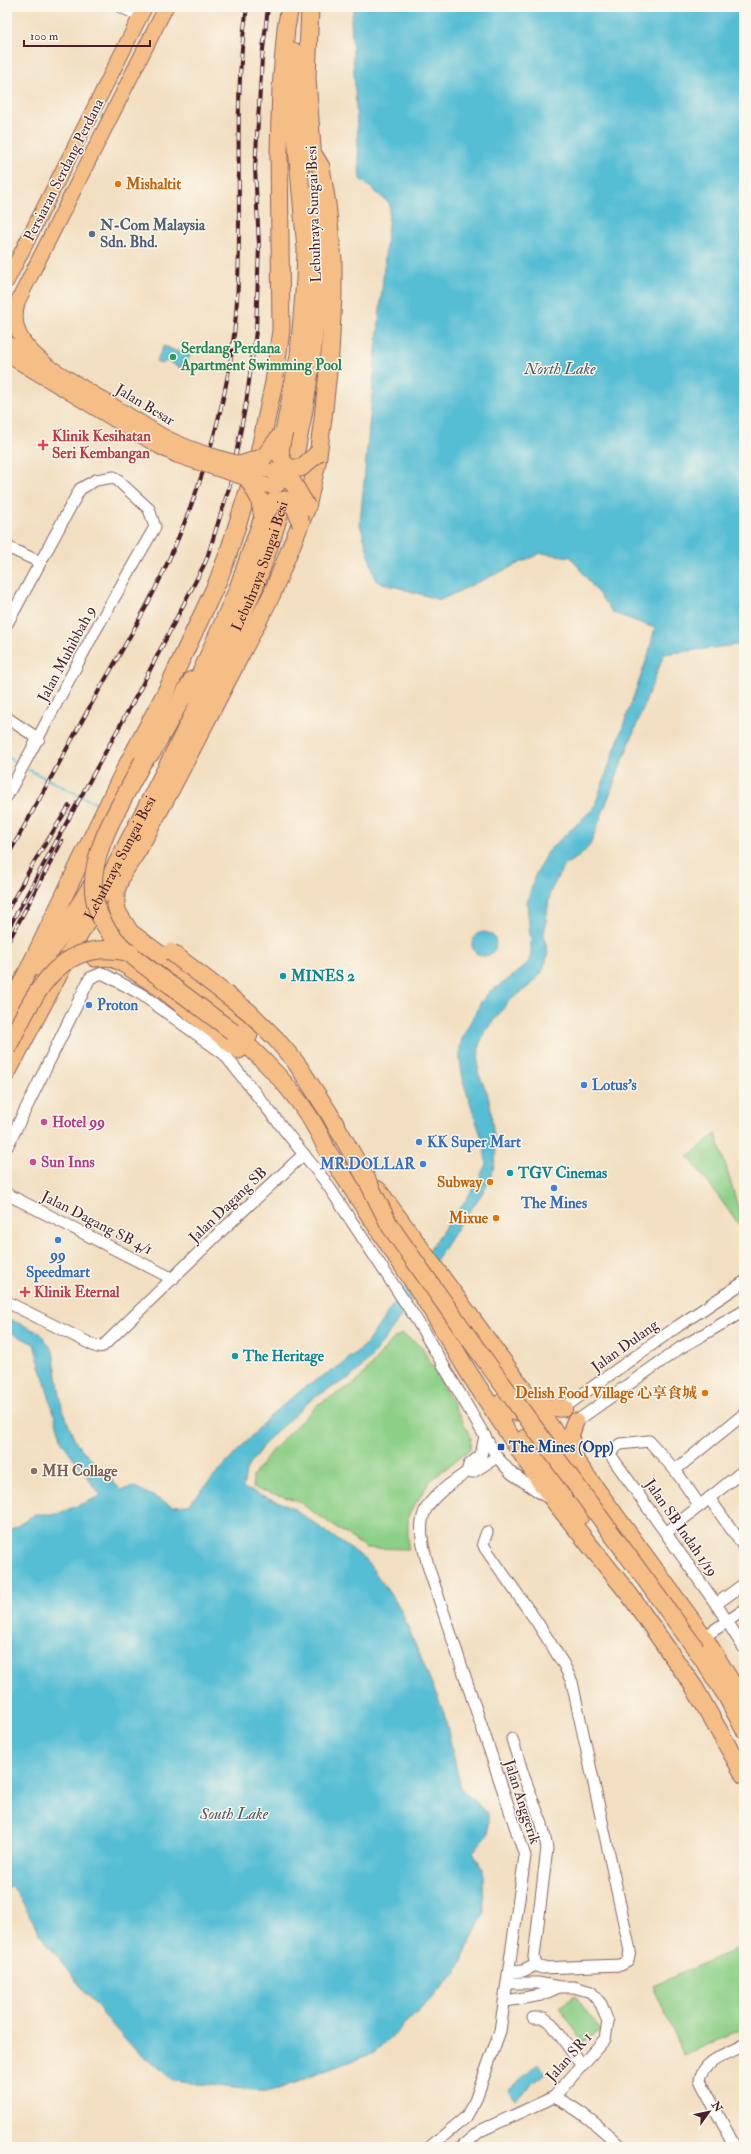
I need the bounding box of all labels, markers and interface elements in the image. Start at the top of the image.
scale bar [24,22,150,48]
text: 100 m [30,29,59,44]
street label: Persiaran Serdang Perdana [20,95,109,245]
street label: Lebuhraya Sungai Besi [302,145,326,283]
place label: Mishaltit [125,175,181,194]
marker: Mishaltit [113,179,123,189]
place label: N-Com Malaysia Sdn. Bhd. [99,216,206,252]
marker: N-Com Malaysia Sdn. Bhd. [87,229,97,239]
place label: Serdang Perdana Apartment Swimming Pool [180,339,342,376]
marker: Serdang Perdana Apartment Swimming Pool [168,352,178,362]
water label: North Lake [524,359,596,379]
street label: Jalan Besar [111,379,178,431]
place label: Klinik Kesihatan Seri Kembangan [52,427,151,464]
marker: Klinik Kesihatan Seri Kembangan [37,439,49,451]
street label: Lebuhraya Sungai Besi [227,499,292,634]
street label: Jalan Muhibbah 9 [33,603,101,707]
street label: Lebuhraya Sungai Besi [80,793,160,923]
place label: MINES 2 [290,967,355,986]
marker: MINES 2 [278,971,288,981]
place label: Proton [97,996,138,1015]
marker: Proton [84,1000,94,1010]
place label: Lotus's [592,1076,637,1095]
marker: Lotus's [579,1080,589,1090]
place label: Hotel 99 [52,1113,105,1132]
marker: Hotel 99 [39,1117,49,1127]
place label: KK Super Mart [427,1133,521,1153]
marker: KK Super Mart [414,1137,424,1147]
place label: Sun Inns [41,1153,95,1172]
place label: MR.DOLLAR [319,1155,416,1174]
marker: Sun Inns [28,1157,38,1167]
marker: MR.DOLLAR [418,1159,428,1169]
street label: Jalan Dagang SB [184,1163,272,1248]
place label: TGV Cinemas [517,1164,607,1183]
marker: TGV Cinemas [505,1168,515,1178]
place label: Subway [437,1173,483,1193]
marker: Subway [485,1177,495,1187]
marker: The Mines [549,1183,559,1193]
street label: Jalan Dagang SB 4/1 [37,1186,156,1260]
place label: The Mines [520,1194,587,1213]
place label: Mixue [448,1209,489,1228]
marker: Mixue [491,1213,501,1223]
marker: 99 Speedmart [53,1235,63,1245]
place label: 99 Speedmart [26,1246,90,1283]
place label: Klinik Eternal [34,1283,120,1302]
marker: Klinik Eternal [19,1286,31,1298]
street label: Jalan Dulang [587,1315,663,1378]
place label: The Heritage [242,1347,325,1367]
marker: The Heritage [230,1351,240,1361]
place label: Delish Food Village 心享食城 [515,1384,697,1404]
marker: Delish Food Village 心享食城 [700,1388,710,1398]
place label: The Mines (Opp) [508,1438,614,1458]
marker: The Mines (Opp) [496,1442,506,1452]
place label: MH Collage [41,1462,118,1482]
marker: MH Collage [29,1466,39,1476]
street label: Jalan SB Indah 1/19 [639,1475,722,1581]
street label: Jalan Anggerik [498,1756,545,1847]
water label: South Lake [199,1804,269,1824]
street label: Jalan SR 1 [541,2028,597,2087]
north arrow [689,2092,729,2132]
text: N [708,2098,726,2115]

